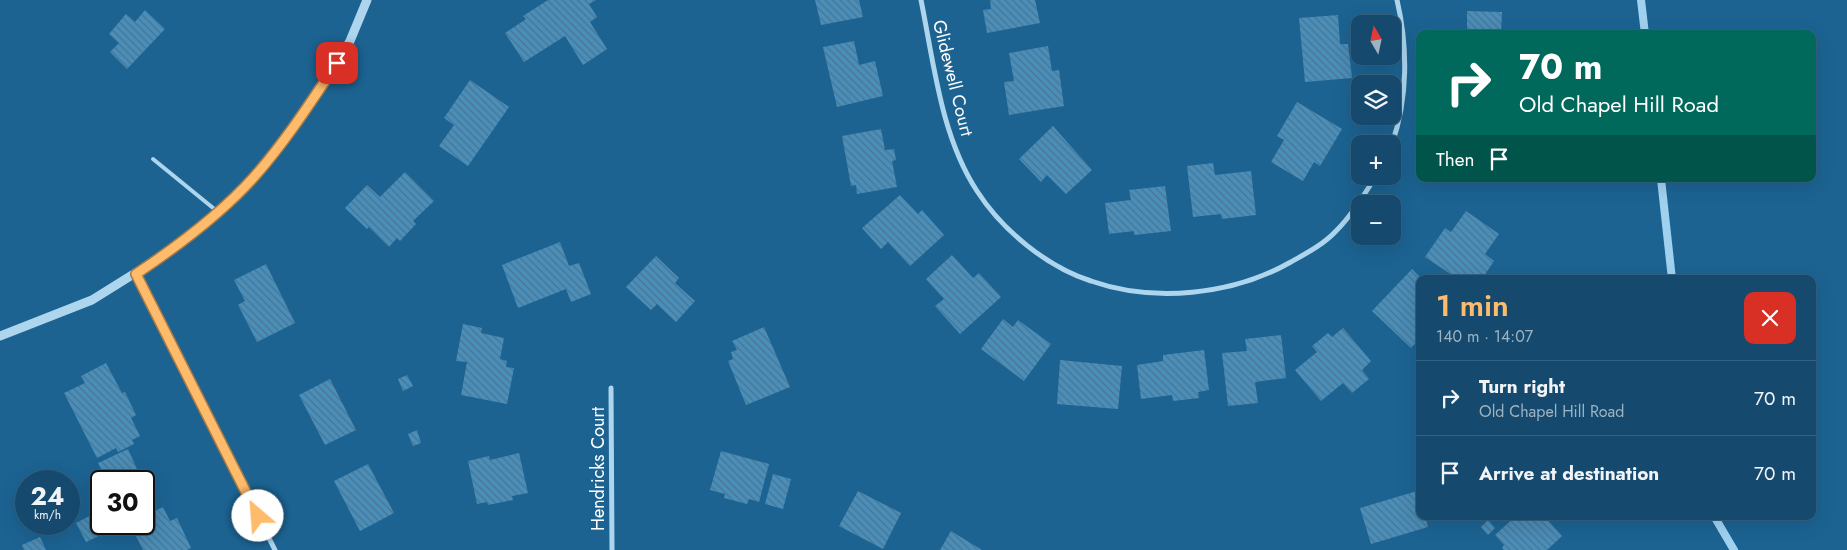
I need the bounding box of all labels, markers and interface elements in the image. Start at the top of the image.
north arrow [1351,15,1401,65]
map controls [1351,15,1401,245]
street label: Glidewell Court [926,17,980,140]
pin [316,42,358,84]
text: 70 m [1519,42,1602,92]
icon: arrive [323,49,351,77]
icon: right [1436,50,1501,115]
button: layers [1351,75,1401,125]
text: Old Chapel Hill Road [1519,88,1719,120]
button: + [1351,135,1401,185]
icon: arrive [1485,145,1513,173]
text: Then [1436,146,1475,173]
button: − [1351,195,1401,245]
text: 1 min [1436,284,1509,327]
button: close [1744,292,1796,344]
text: 140 m · 14:07 [1436,325,1533,348]
text: Turn right [1479,373,1565,400]
icon: right [1436,384,1464,412]
text: 70 m [1754,385,1796,412]
text: Old Chapel Hill Road [1479,400,1624,423]
street label: Hendricks Court [585,406,611,531]
icon: arrive [1436,459,1464,487]
text: Arrive at destination [1479,460,1659,487]
text: 70 m [1754,460,1796,487]
speed limit sign: 30 [90,470,155,535]
text: 24 [31,478,64,514]
position arrow [231,489,283,541]
text: km/h [34,506,61,524]

